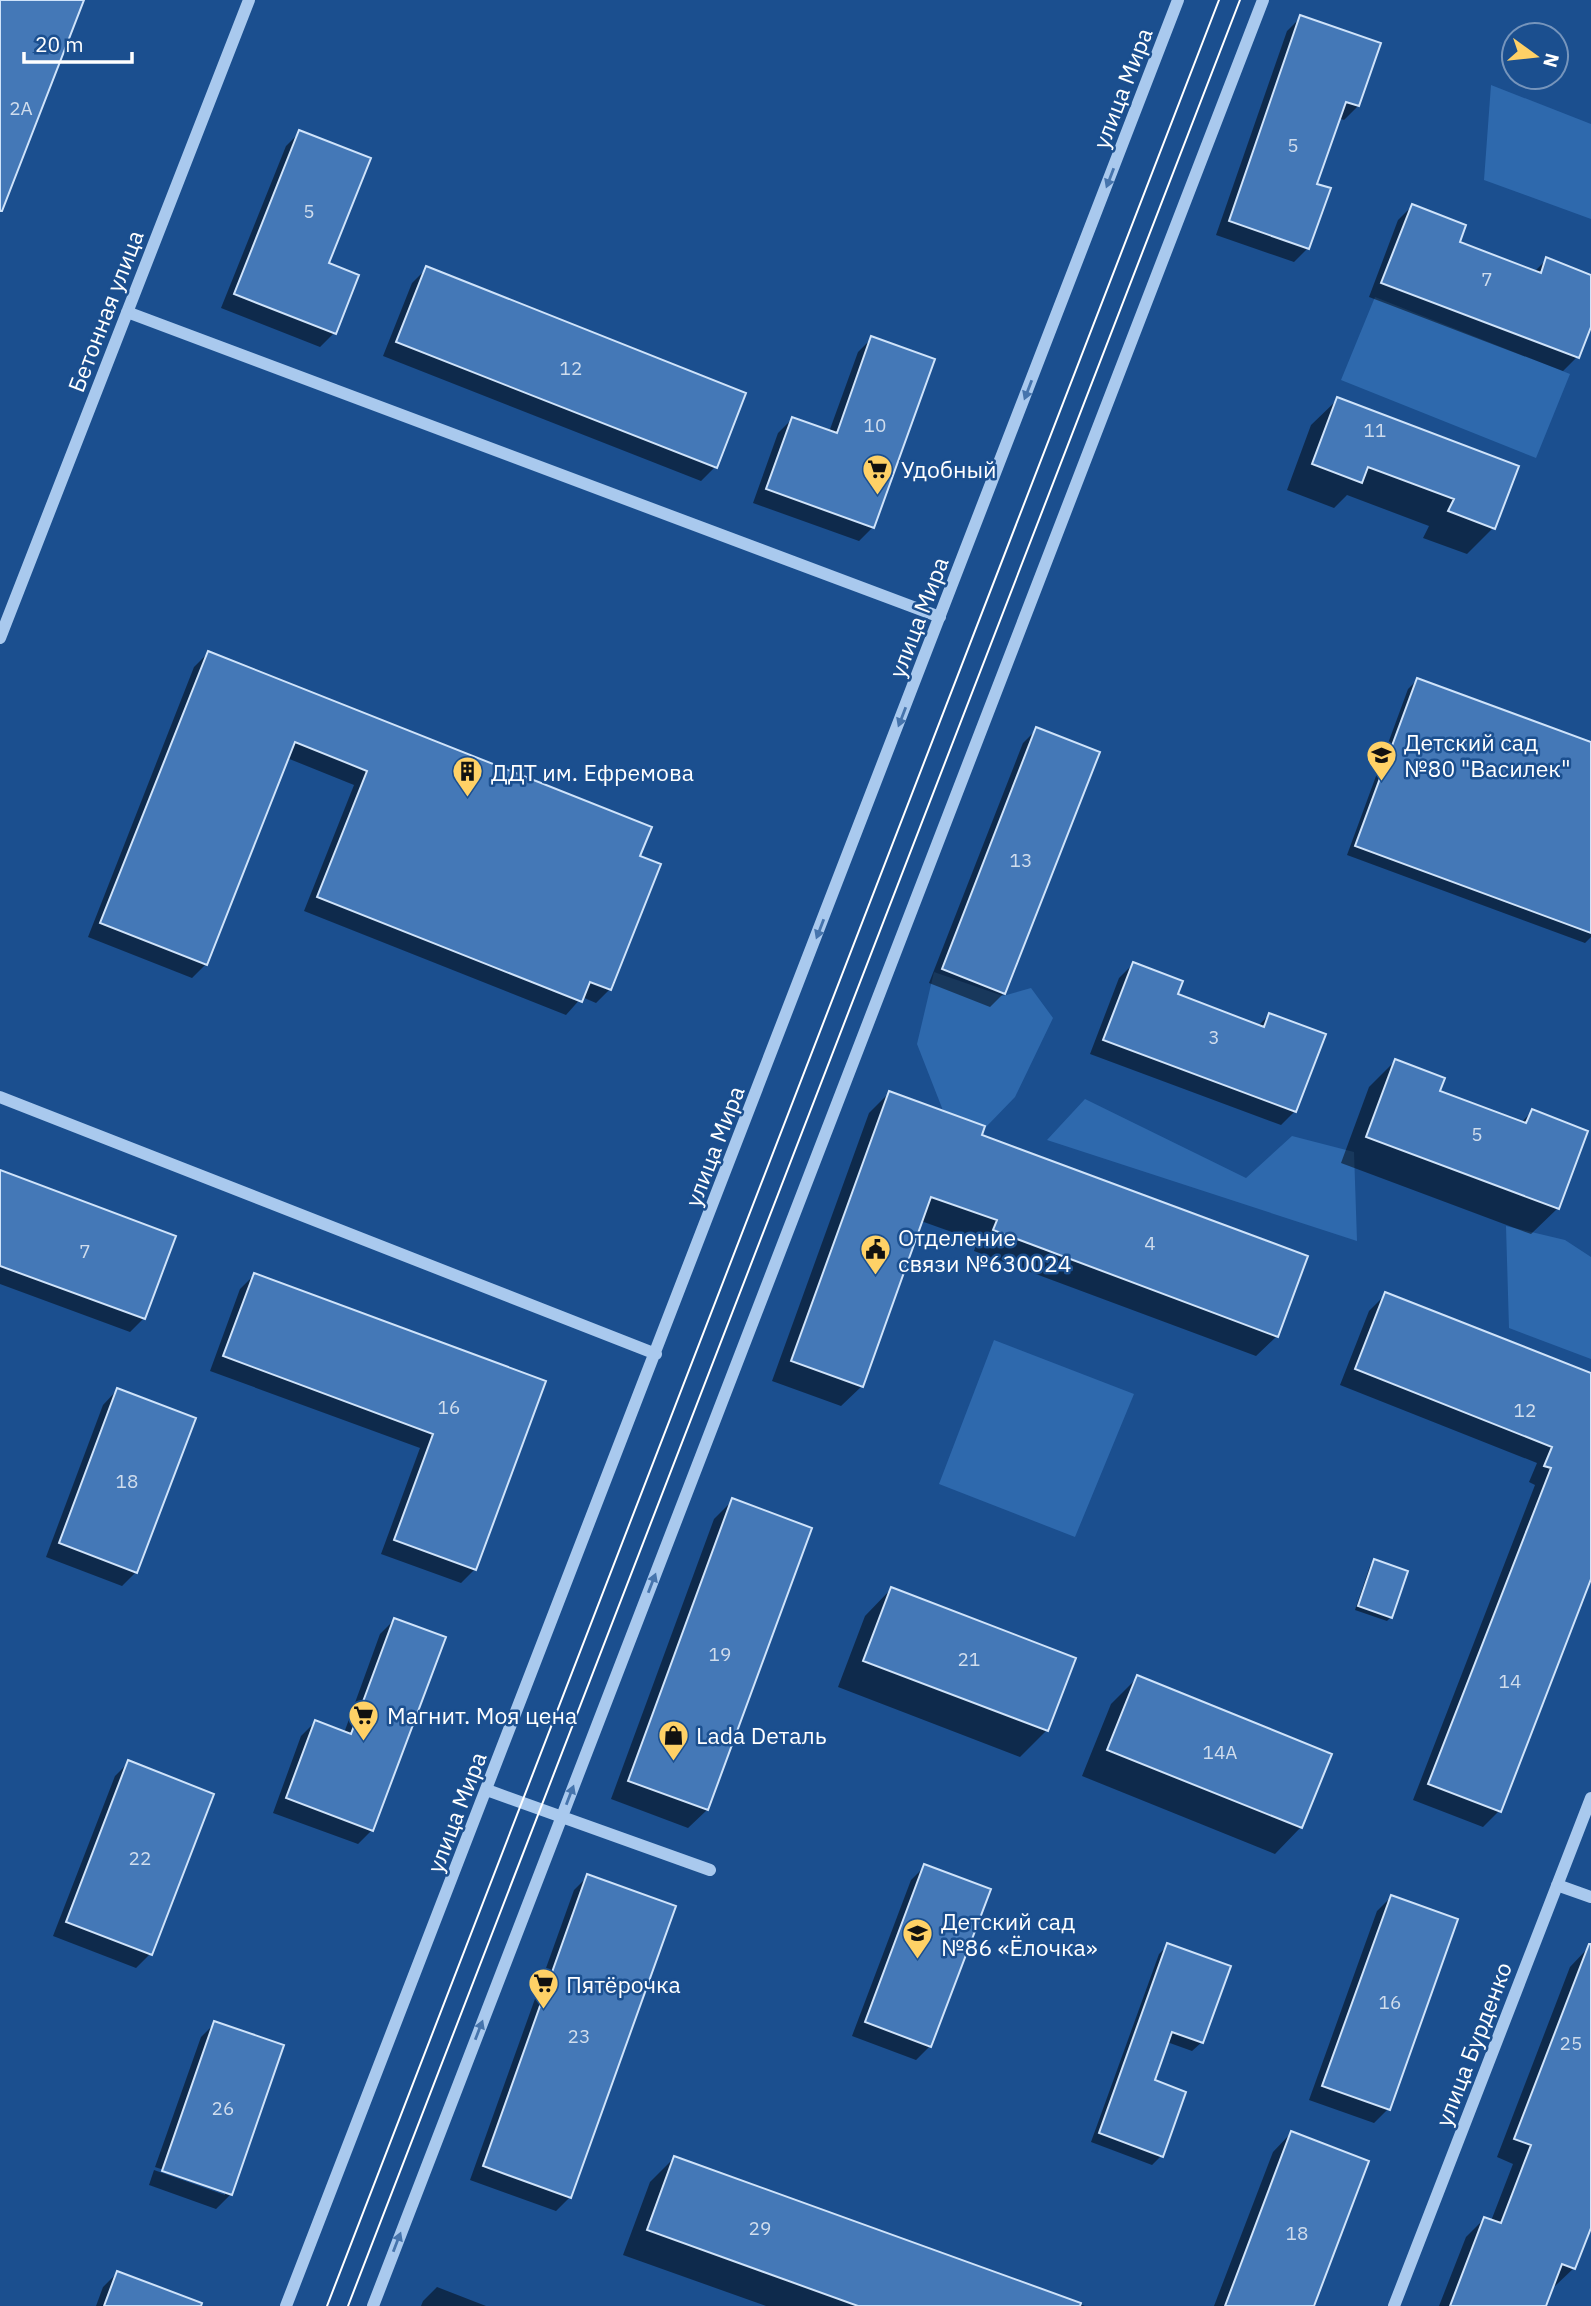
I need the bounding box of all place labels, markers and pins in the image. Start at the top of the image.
supermarket icon: Удобный [861,452,895,496]
place label: Удобный [901,454,997,484]
place label: Детский сад №80 "Василек" [1404,727,1571,783]
school or university icon: Детский сад №80 "Василек" [1364,738,1398,782]
building icon: ДДТ им. Ефремова [451,755,485,799]
place label: ДДТ им. Ефремова [491,757,694,787]
place label: Отделение связи №630024 [898,1222,1072,1278]
public building icon: Отделение связи №630024 [858,1233,892,1277]
supermarket icon: Магнит. Моя цена [347,1698,381,1742]
place label: Магнит. Моя цена [387,1700,577,1730]
shop icon: Lada Dеталь [656,1718,690,1762]
place label: Lada Dеталь [696,1720,827,1750]
place label: Детский сад №86 «Ёлочка» [941,1906,1098,1962]
school or university icon: Детский сад №86 «Ёлочка» [901,1917,935,1961]
supermarket icon: Пятёрочка [526,1967,560,2011]
place label: Пятёрочка [566,1969,681,1999]

